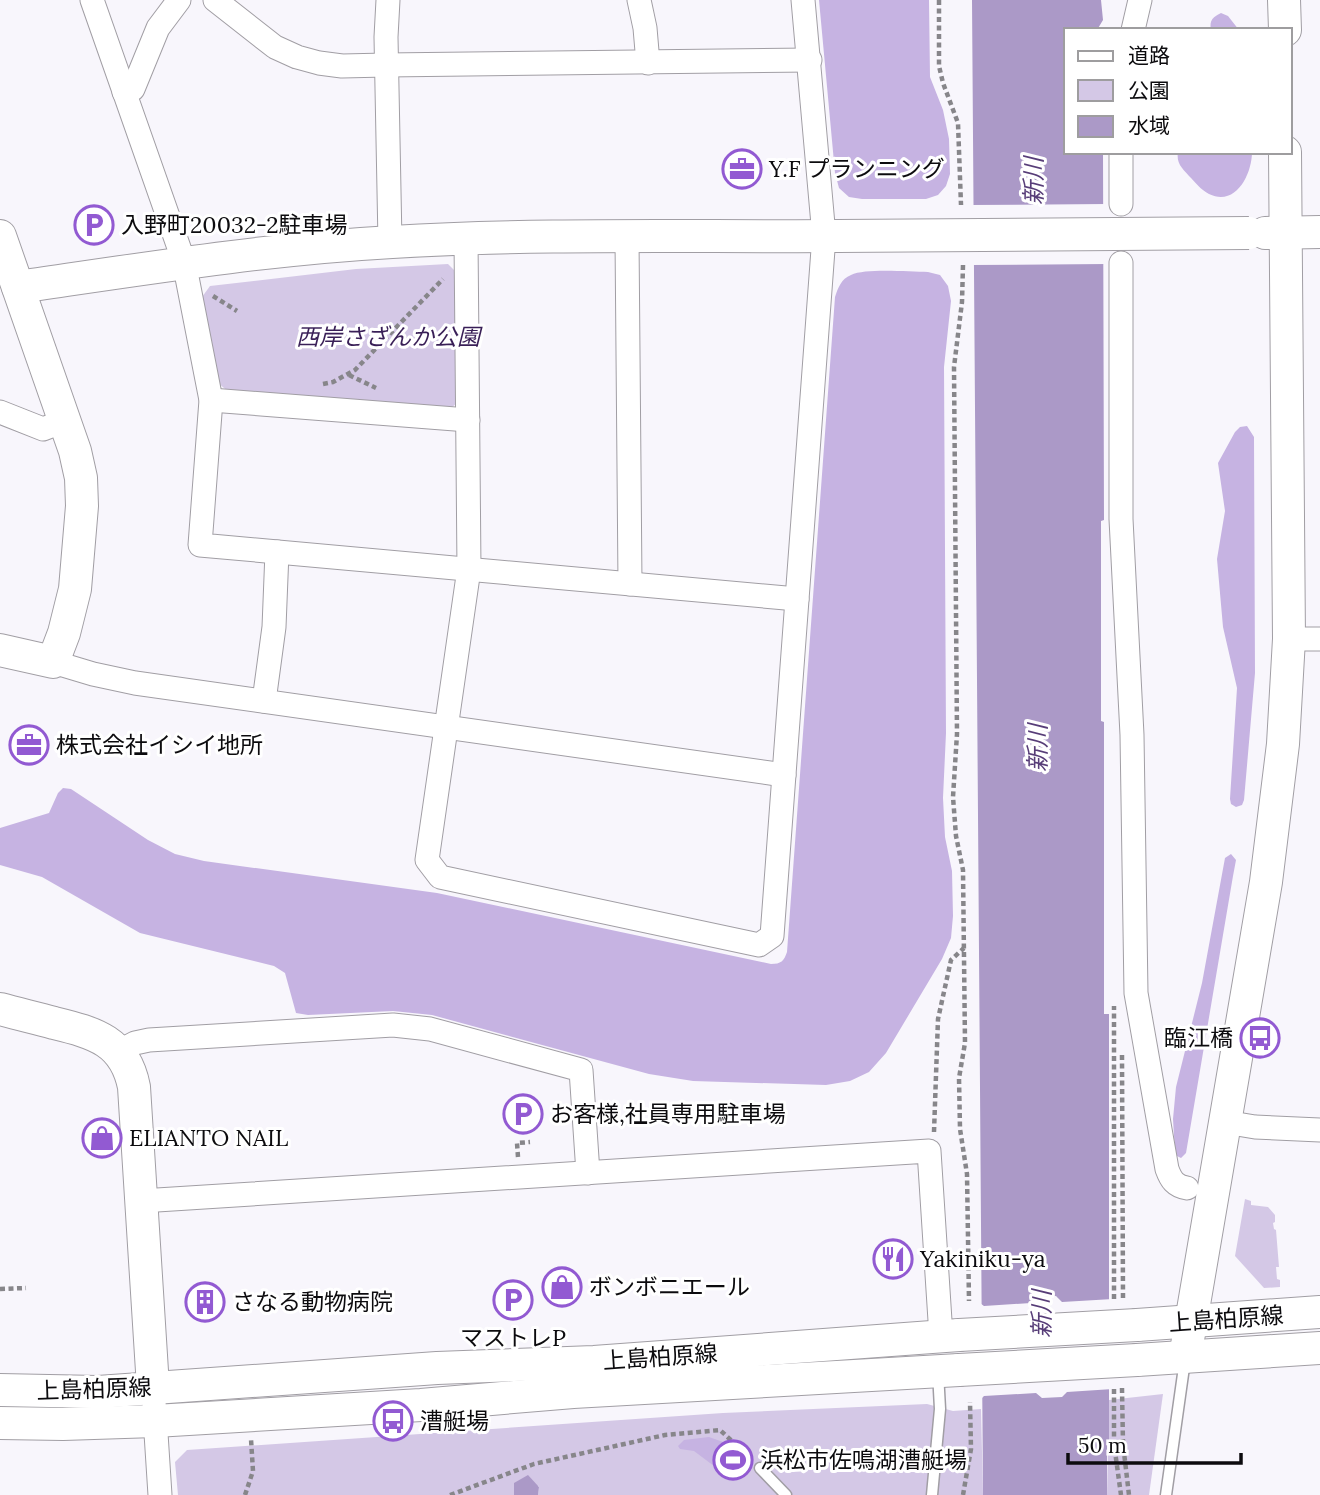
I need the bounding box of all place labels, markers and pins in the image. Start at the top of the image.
office icon: Y.F プランニング [721,148,763,190]
place label: Y.F プランニング [768,154,945,183]
parking icon: 入野町20032-2駐車場 [73,204,115,246]
place label: 入野町20032-2駐車場 [121,210,348,239]
office icon: 株式会社イシイ地所 [8,724,50,766]
place label: 株式会社イシイ地所 [56,730,263,759]
bus stop icon: 臨江橋 [1239,1017,1281,1059]
place label: 臨江橋 [1164,1023,1233,1052]
parking icon: お客様,社員専用駐車場 [502,1093,544,1135]
place label: お客様,社員専用駐車場 [550,1099,786,1128]
shop icon: ELIANTO NAIL [81,1117,123,1159]
place label: ELIANTO NAIL [129,1123,288,1152]
restaurant icon: Yakiniku-ya [872,1238,914,1280]
place label: Yakiniku-ya [919,1244,1046,1273]
shop icon: ボンボニエール [541,1266,583,1308]
place label: ボンボニエール [589,1272,750,1301]
parking icon: マストレP [492,1279,534,1321]
building icon: さなる動物病院 [184,1281,226,1323]
place label: さなる動物病院 [232,1287,393,1316]
place label: マストレP [460,1323,566,1352]
bus stop icon: 漕艇場 [372,1400,414,1442]
place label: 漕艇場 [420,1406,489,1435]
sports icon: 浜松市佐鳴湖漕艇場 [712,1439,754,1481]
place label: 浜松市佐鳴湖漕艇場 [760,1445,967,1474]

